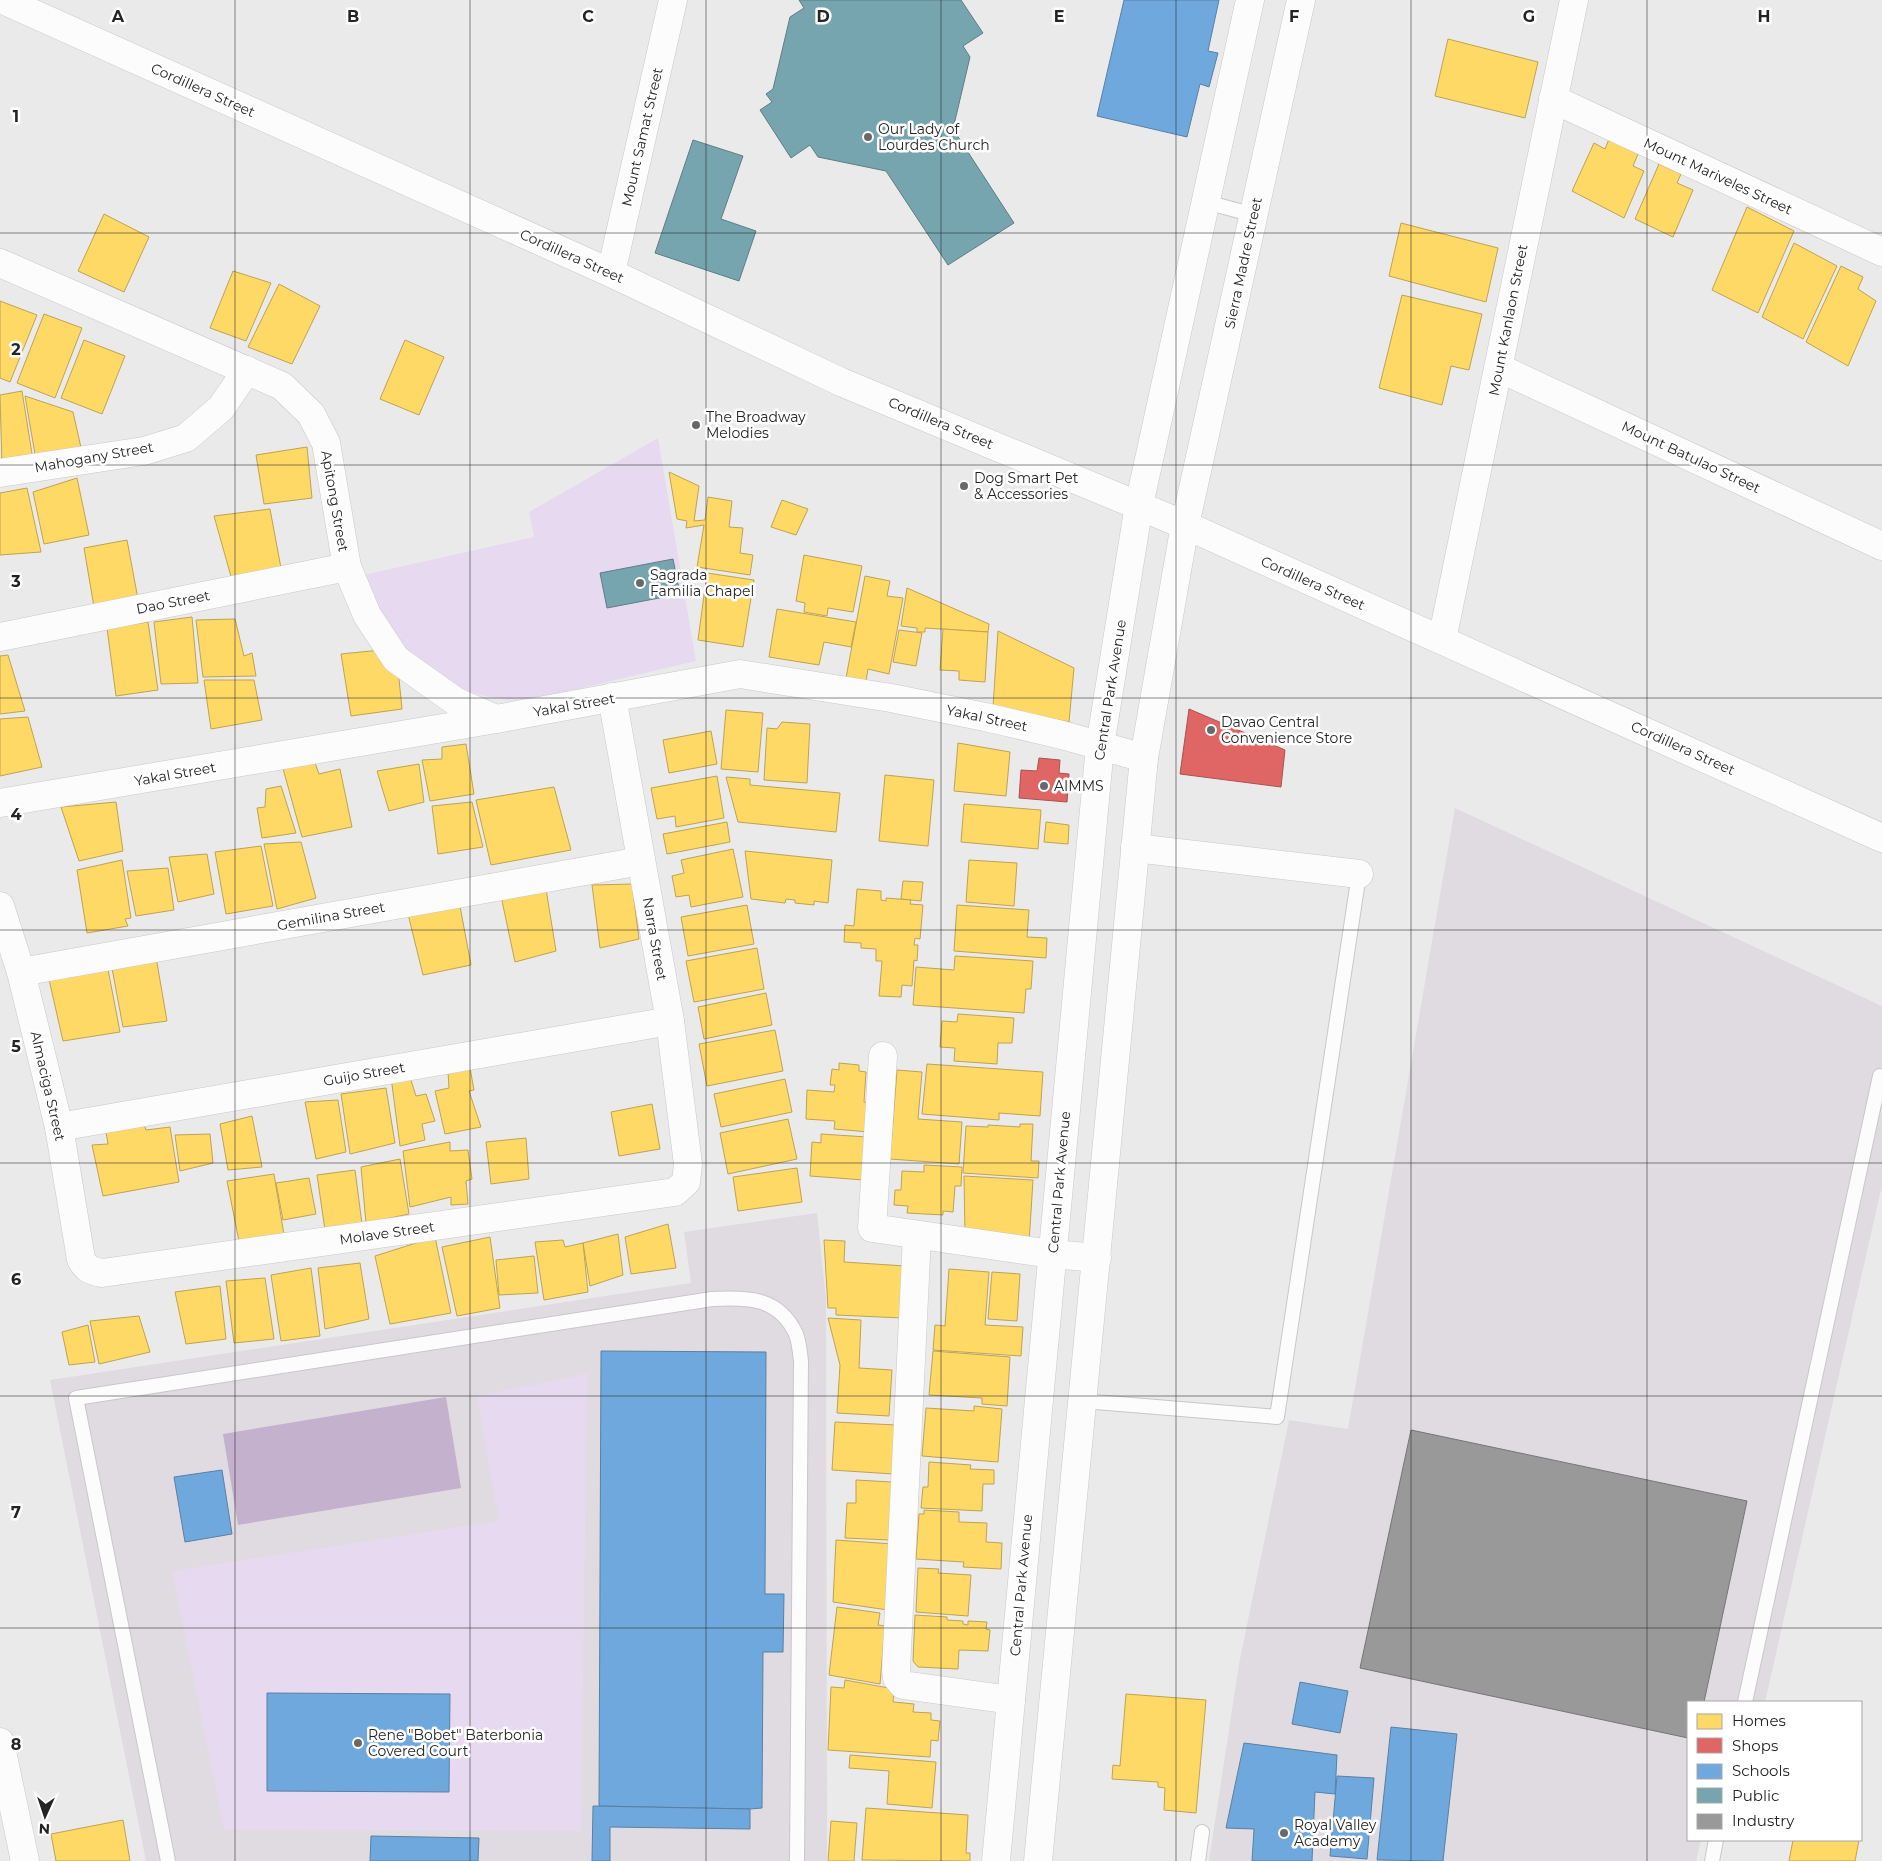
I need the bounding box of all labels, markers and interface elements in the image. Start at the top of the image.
text: A [111,7,125,26]
text: B [347,7,359,26]
text: C [582,7,594,26]
text: D [816,7,830,26]
text: E [1054,7,1064,26]
text: F [1289,7,1299,26]
text: G [1523,7,1535,26]
text: H [1758,7,1770,26]
street label: Cordillera Street [148,59,258,121]
street label: Mount Samat Street [617,65,667,208]
text: 1 [13,107,19,126]
place label: Our Lady of Lourdes Church [878,120,990,154]
marker: Our Lady of Lourdes Church [862,131,874,143]
street label: Mount Mariveles Street [1641,134,1796,219]
street label: Sierra Madre Street [1220,195,1266,331]
street label: Cordillera Street [517,225,627,287]
street label: Mount Kanlaon Street [1484,242,1532,397]
text: 2 [11,340,21,359]
street label: Cordillera Street [886,393,997,453]
place label: The Broadway Melodies [706,408,806,442]
street label: Mount Batulao Street [1619,417,1764,497]
marker: The Broadway Melodies [690,419,702,431]
street label: Mahogany Street [33,438,155,476]
street label: Apitong Street [317,449,353,553]
place label: Dog Smart Pet & Accessories [974,469,1079,503]
marker: Dog Smart Pet & Accessories [958,480,970,492]
street label: Cordillera Street [1258,552,1368,614]
place label: Sagrada Familia Chapel [650,566,754,600]
text: 3 [10,572,21,591]
marker: Sagrada Familia Chapel [634,577,646,589]
street label: Dao Street [135,586,212,618]
street label: Central Park Avenue [1090,618,1130,762]
street label: Yakal Street [532,689,616,721]
street label: Yakal Street [945,701,1030,735]
place label: Davao Central Convenience Store [1221,713,1352,747]
street label: Cordillera Street [1628,717,1738,779]
marker: Davao Central Convenience Store [1205,724,1217,736]
street label: Yakal Street [133,758,217,790]
place label: AIMMS [1054,777,1104,795]
marker: AIMMS [1038,780,1050,792]
text: 4 [10,805,22,824]
street label: Narra Street [639,896,671,982]
street label: Gemilina Street [276,898,387,934]
street label: Almaciga Street [27,1029,69,1143]
text: 5 [11,1037,21,1056]
street label: Guijo Street [322,1058,407,1090]
street label: Central Park Avenue [1044,1110,1074,1254]
street label: Molave Street [338,1217,436,1249]
text: 6 [11,1270,21,1289]
text: 7 [11,1503,21,1522]
street label: Central Park Avenue [1006,1513,1036,1657]
legend [1687,1701,1862,1841]
text: Homes [1732,1711,1786,1730]
place label: Rene "Bobet" Baterbonia Covered Court [368,1726,543,1760]
text: 8 [11,1735,21,1754]
text: Shops [1732,1736,1778,1755]
marker: Rene "Bobet" Baterbonia Covered Court [352,1737,364,1749]
text: Schools [1732,1761,1790,1780]
text: Public [1732,1786,1780,1805]
north arrow [20,1791,70,1841]
text: Industry [1732,1811,1795,1830]
place label: Royal Valley Academy [1294,1816,1377,1850]
text: N [38,1820,50,1838]
marker: Royal Valley Academy [1278,1827,1290,1839]

